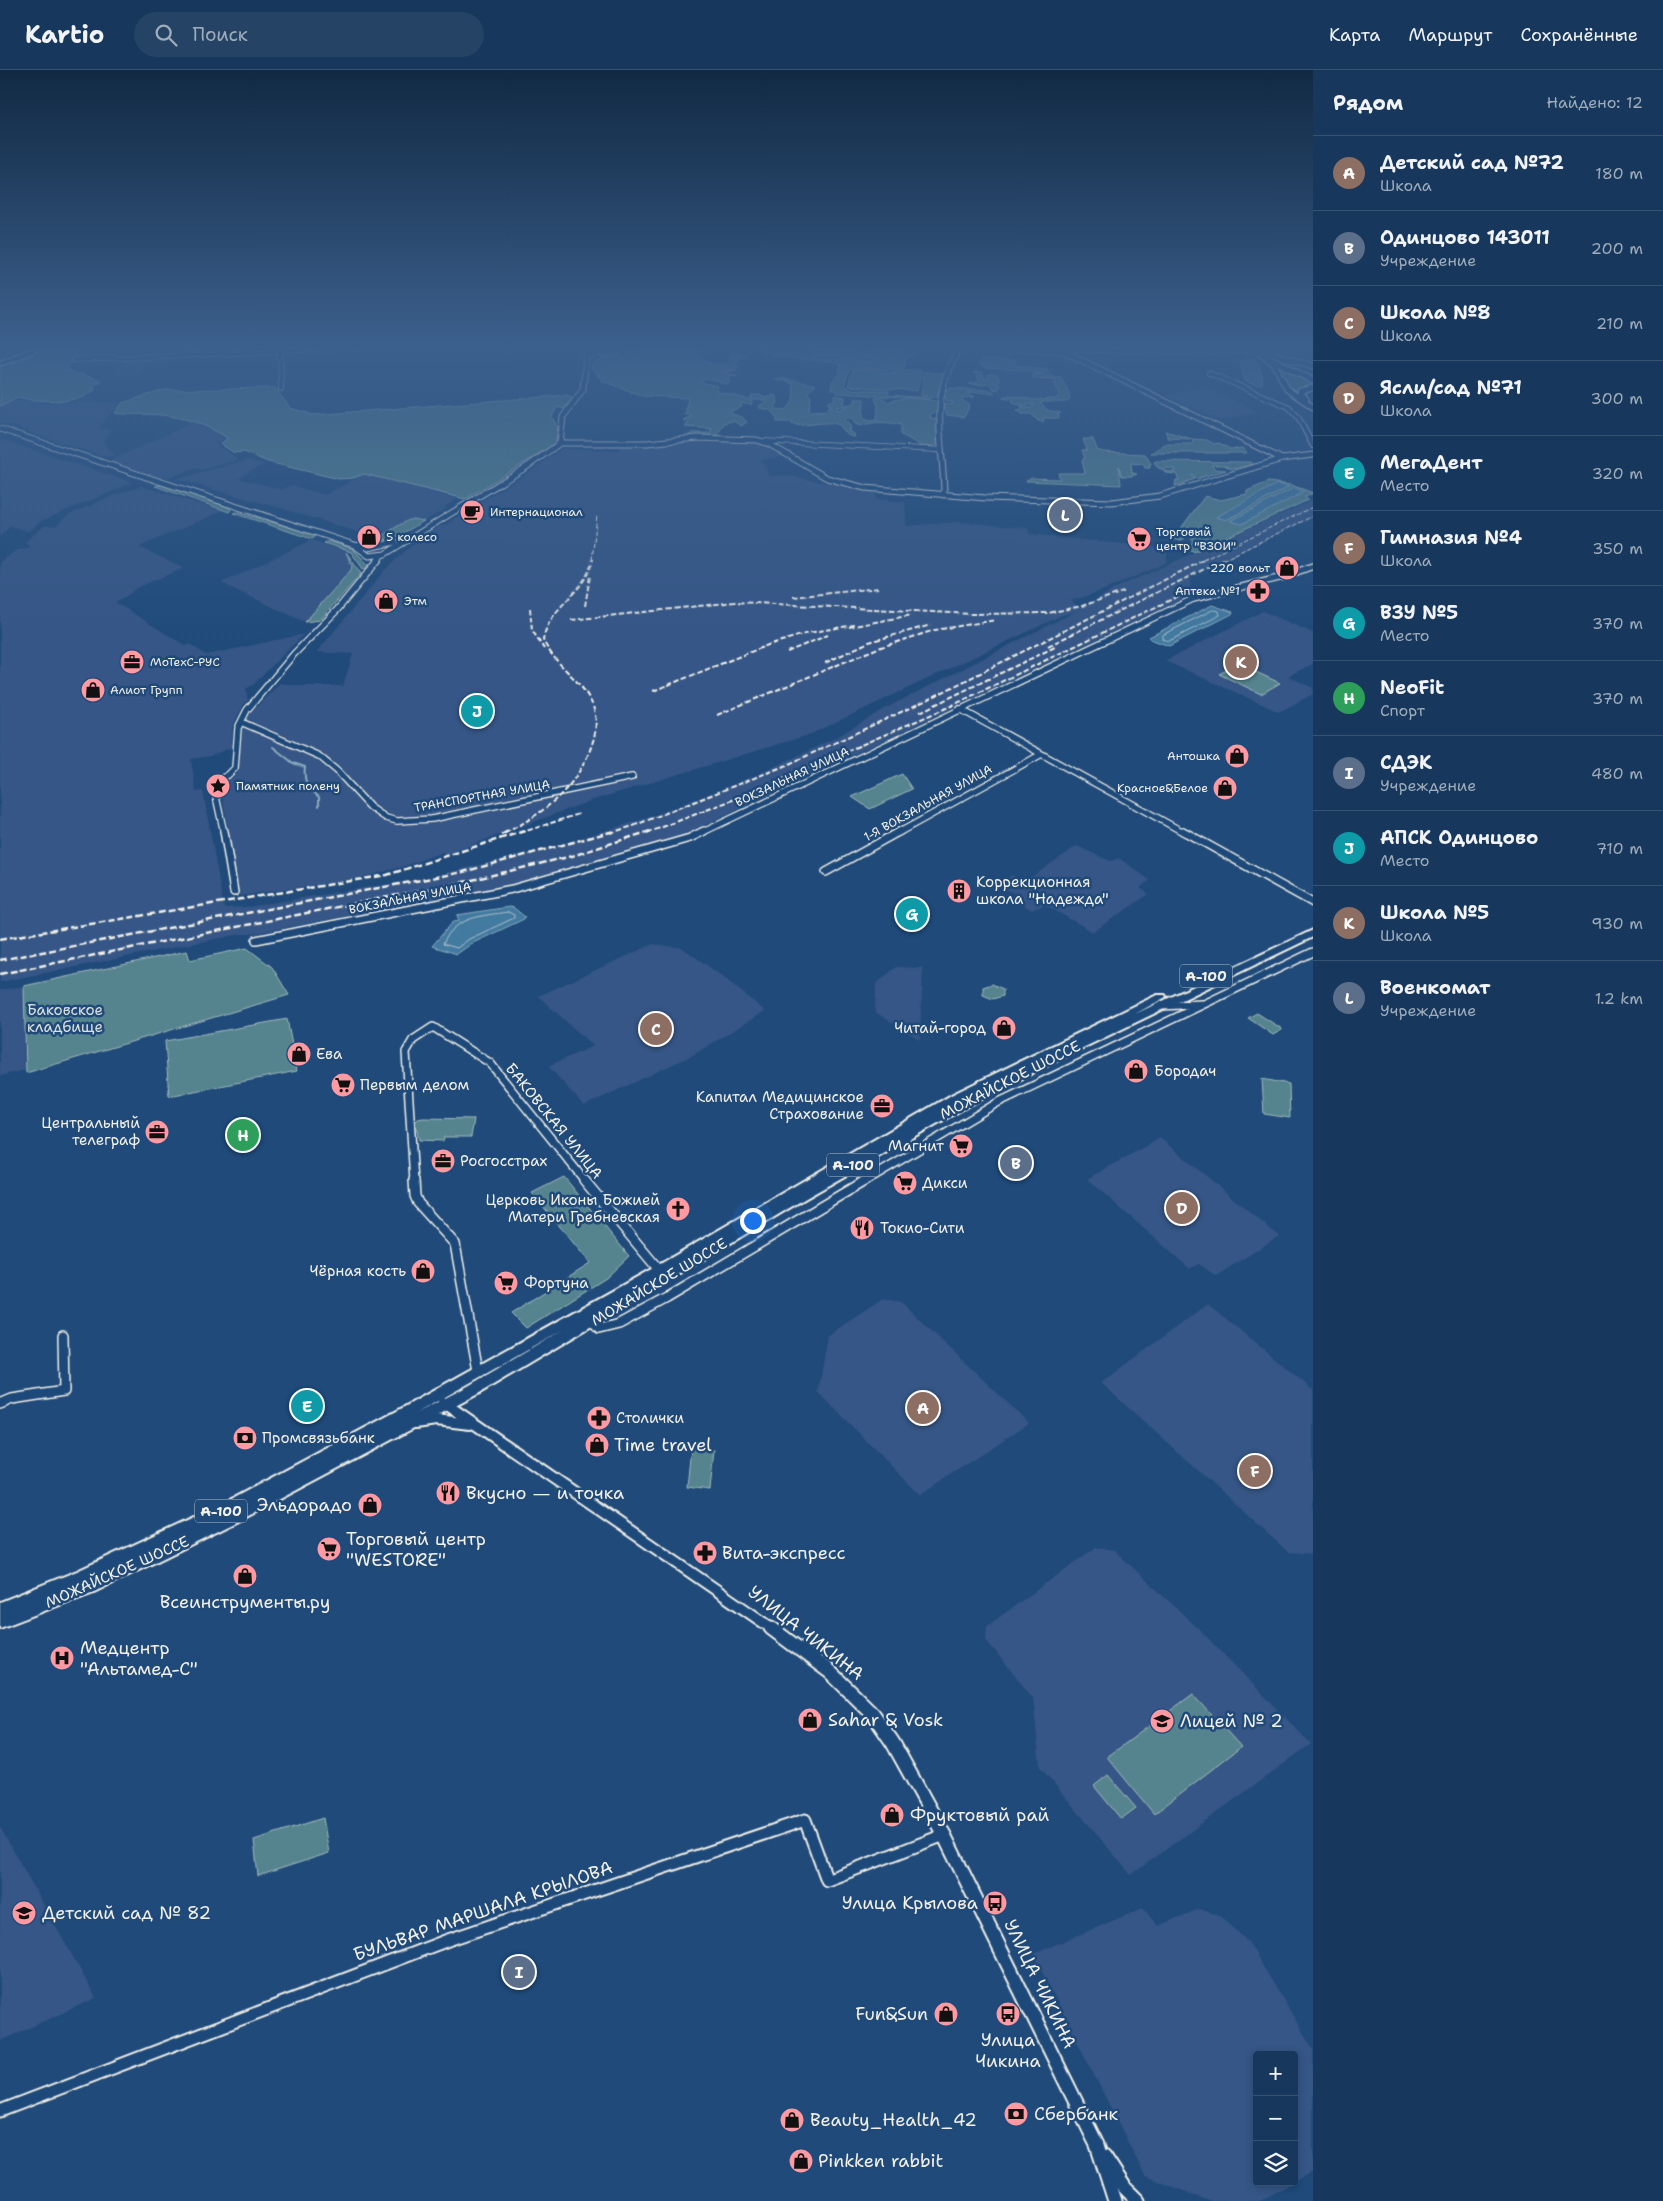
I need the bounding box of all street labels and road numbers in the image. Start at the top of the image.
street label: ВОКЗАЛЬНАЯ УЛИЦА [732,743,852,810]
street label: 1-Я ВОКЗАЛЬНАЯ УЛИЦА [861,761,995,845]
street label: ТРАНСПОРТНАЯ УЛИЦА [413,776,552,816]
street label: ВОКЗАЛЬНАЯ УЛИЦА [348,878,473,918]
road number: А-100 [1180,964,1232,988]
street label: МОЖАЙСКОЕ ШОССЕ [936,1035,1084,1124]
street label: БАКОВСКАЯ УЛИЦА [501,1059,607,1183]
road number: А-100 [827,1154,879,1176]
street label: МОЖАЙСКОЕ ШОССЕ [587,1233,731,1331]
road number: А-100 [195,1500,247,1522]
street label: МОЖАЙСКОЕ ШОССЕ [42,1530,192,1613]
street label: УЛИЦА ЧИКИНА [743,1580,869,1686]
street label: БУЛЬВАР МАРШАЛА КРЫЛОВА [350,1855,616,1967]
street label: УЛИЦА ЧИКИНА [998,1915,1082,2053]

